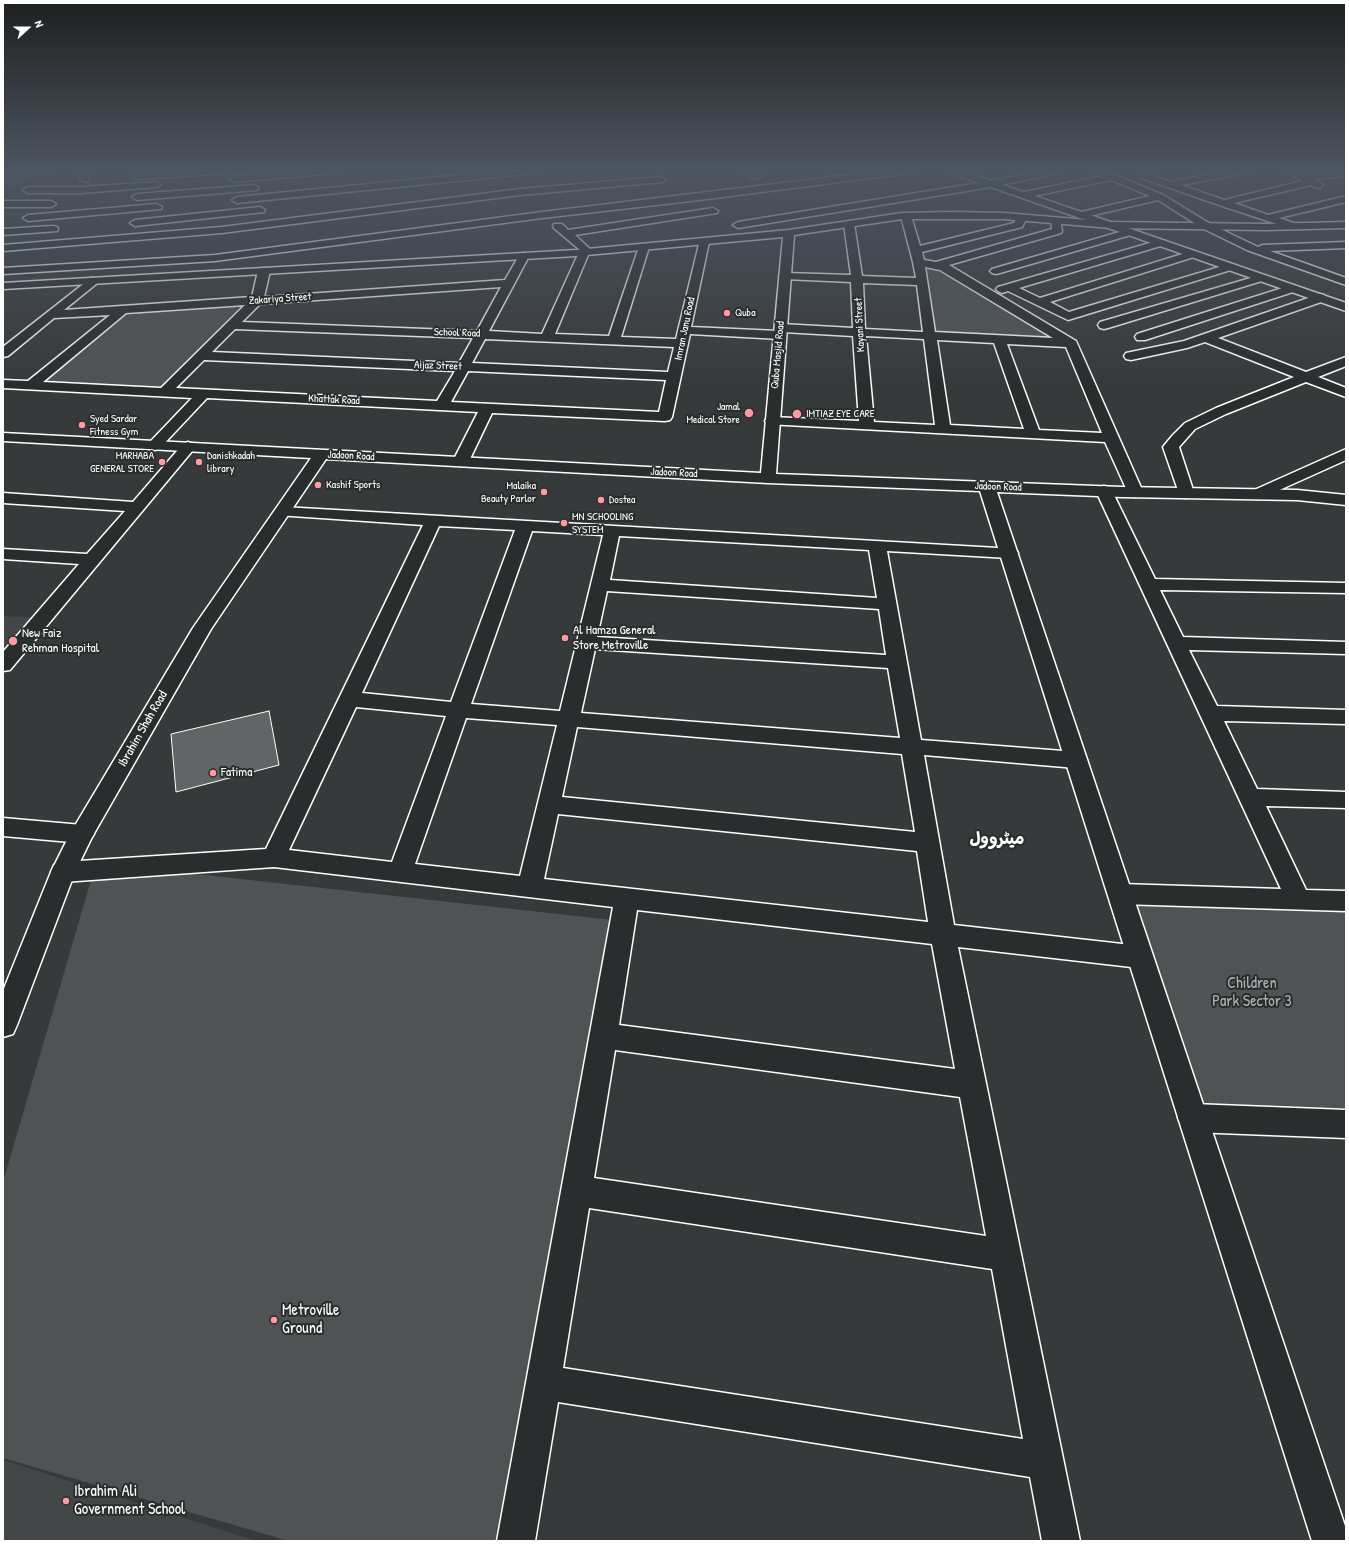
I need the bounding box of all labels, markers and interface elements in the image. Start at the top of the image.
north arrow [8,8,48,48]
text: N [32,18,47,29]
street label: Zakariya Street [248,290,312,308]
street label: Imran Janu Road [672,296,698,362]
street label: Kayani Street [852,297,868,353]
place label: Quba [735,306,755,320]
marker: Quba [722,308,732,318]
street label: Quba Masjid Road [768,321,788,389]
street label: School Road [434,326,480,340]
street label: Aijaz Street [414,359,462,373]
street label: Khattak Road [308,392,360,408]
place label: Jamal Medical Store [686,400,740,426]
marker: Jamal Medical Store [743,407,755,419]
place label: IMTIAZ EYE CARE [806,407,875,421]
marker: IMTIAZ EYE CARE [791,408,803,420]
place label: Syed Sardar Fitness Gym [90,412,138,438]
marker: Syed Sardar Fitness Gym [77,420,87,430]
street label: Jadoon Road [327,448,375,464]
place label: MARHABA GENERAL STORE [90,449,154,475]
place label: Danishkadah library [207,449,255,475]
marker: MARHABA GENERAL STORE [157,457,167,467]
marker: Danishkadah library [194,457,204,467]
street label: Jadoon Road [650,465,698,481]
place label: Kashif Sports [326,478,380,492]
place label: Malaika Beauty Parlor [481,479,536,505]
marker: Kashif Sports [313,480,323,490]
street label: Jadoon Road [974,480,1022,494]
marker: Malaika Beauty Parlor [539,487,549,497]
place label: Dostea [609,493,635,507]
marker: Dostea [596,495,606,505]
place label: MN SCHOOLING SYSTEM [572,510,633,536]
marker: MN SCHOOLING SYSTEM [559,518,569,528]
place label: Al Hamza General Store Metroville [573,623,655,654]
place label: New Faiz Rehman Hospital [22,626,99,657]
marker: Al Hamza General Store Metroville [560,633,570,643]
marker: New Faiz Rehman Hospital [7,635,19,647]
street label: Ibrahim Shah Road [115,688,171,770]
place label: Fatima [221,765,252,781]
marker: Fatima [208,768,218,778]
district label: میٹروول [970,829,1024,849]
park label: Children Park Sector 3 [1212,974,1292,1012]
place label: Metroville Ground [282,1301,339,1339]
marker: Metroville Ground [269,1315,279,1325]
place label: Ibrahim Ali Government School [74,1482,185,1520]
marker: Ibrahim Ali Government School [61,1496,71,1506]

